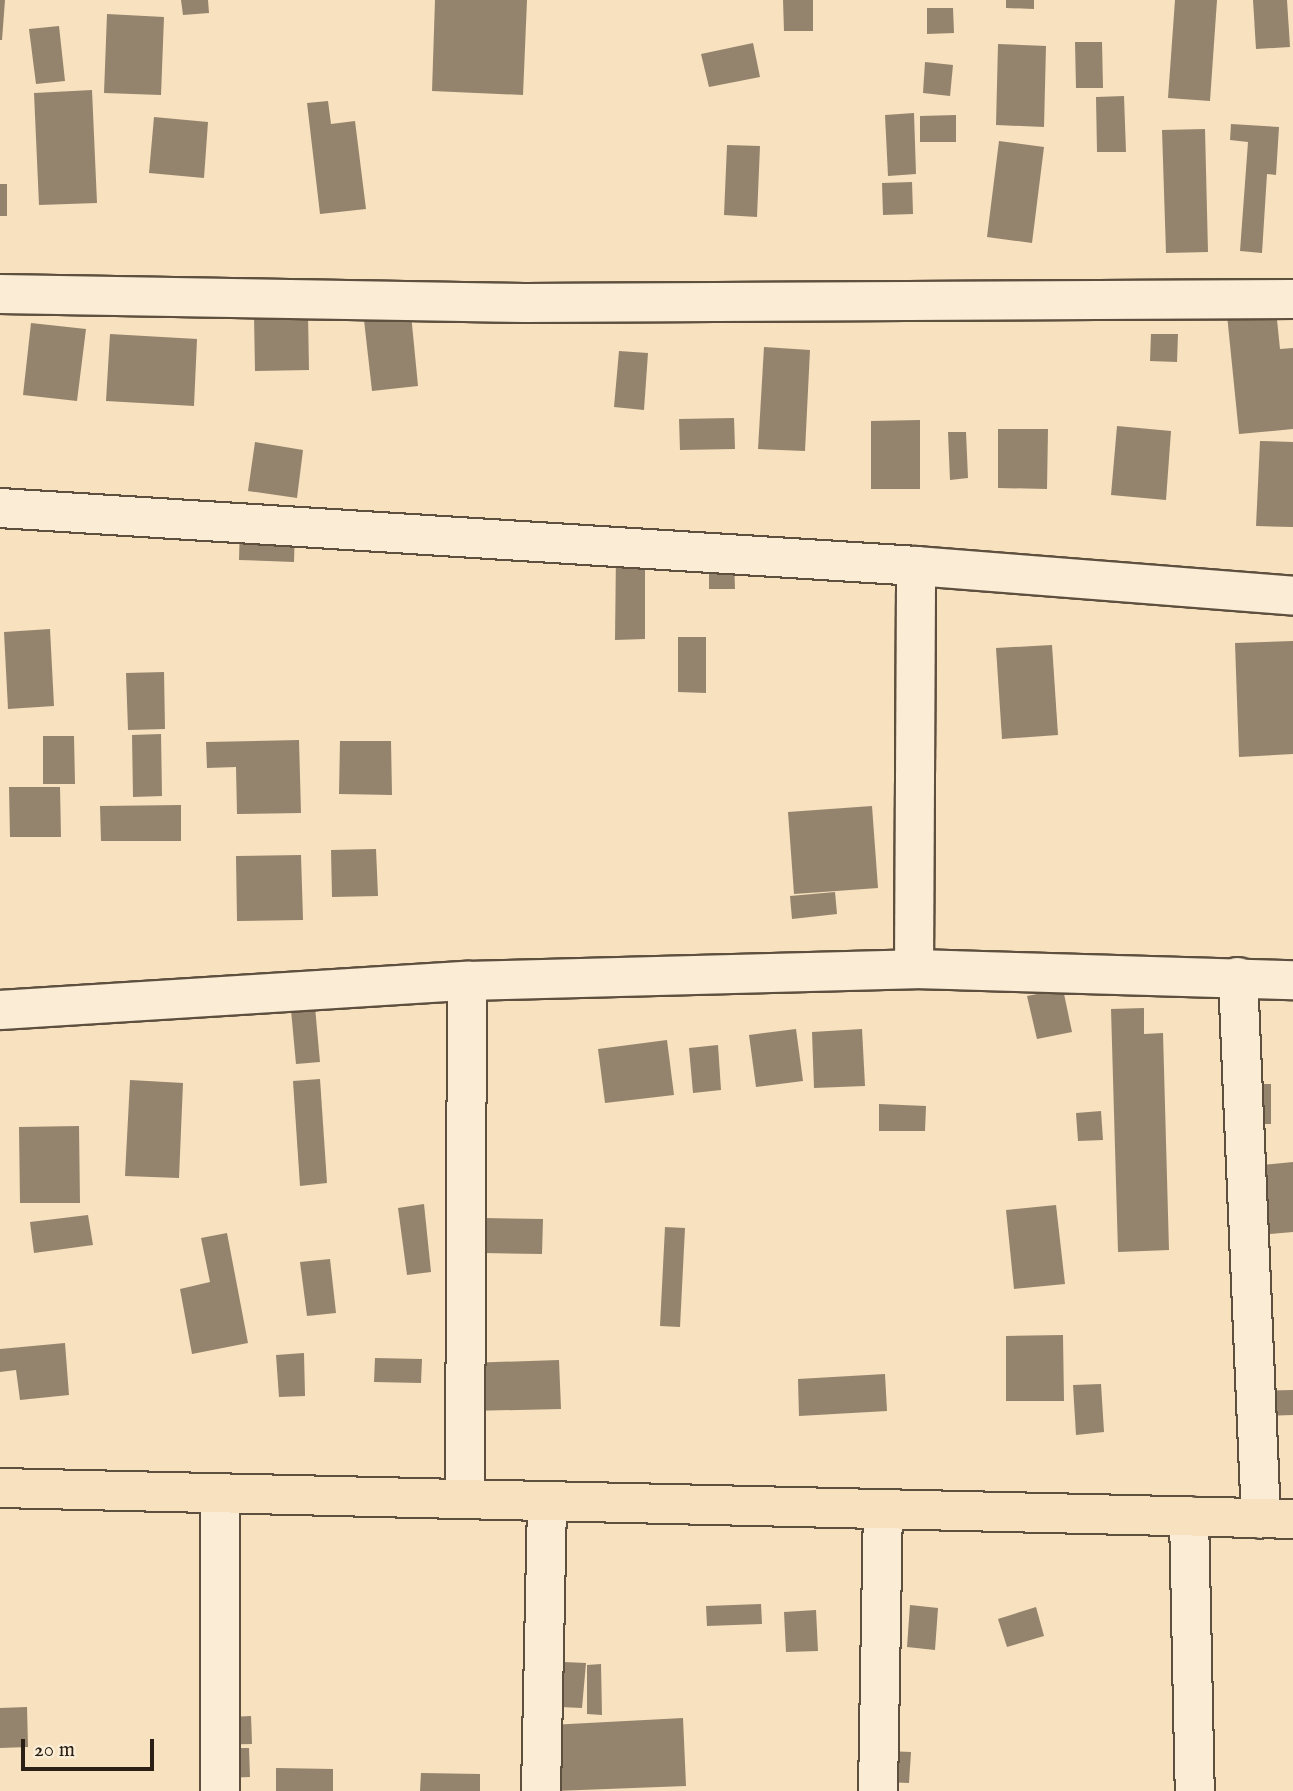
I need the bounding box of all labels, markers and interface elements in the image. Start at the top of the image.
scale bar [24,1724,158,1768]
text: 20 m [34,1737,75,1764]

